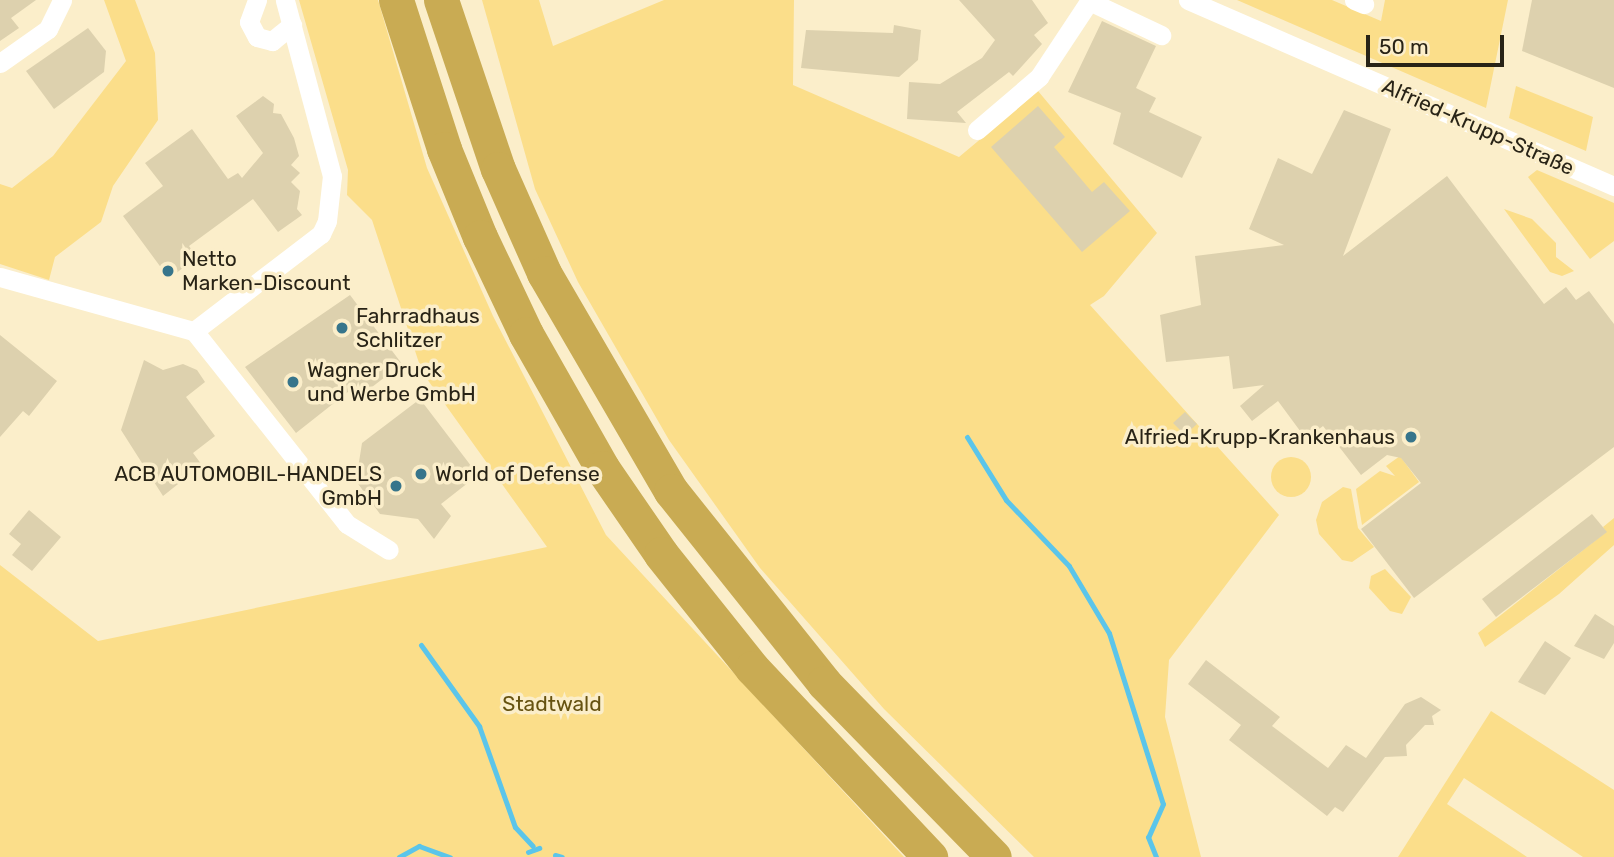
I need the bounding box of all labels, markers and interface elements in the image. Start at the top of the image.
scale bar [1369,21,1507,65]
text: 50 m [1379,34,1429,59]
street label: Alfried-Krupp-Straße [1378,73,1578,181]
place label: Netto Marken-Discount [182,246,350,296]
marker: Netto Marken-Discount [160,263,176,279]
place label: Fahrradhaus Schlitzer [356,303,480,353]
marker: Fahrradhaus Schlitzer [334,320,350,336]
place label: Wagner Druck und Werbe GmbH [307,357,476,407]
marker: Wagner Druck und Werbe GmbH [285,374,301,390]
place label: Alfried-Krupp-Krankenhaus [1125,424,1395,450]
marker: Alfried-Krupp-Krankenhaus [1401,427,1421,447]
place label: ACB AUTOMOBIL-HANDELS GmbH [114,461,382,511]
place label: World of Defense [435,461,600,487]
marker: World of Defense [413,466,429,482]
marker: ACB AUTOMOBIL-HANDELS GmbH [388,478,404,494]
park label: Stadtwald [502,691,602,717]

